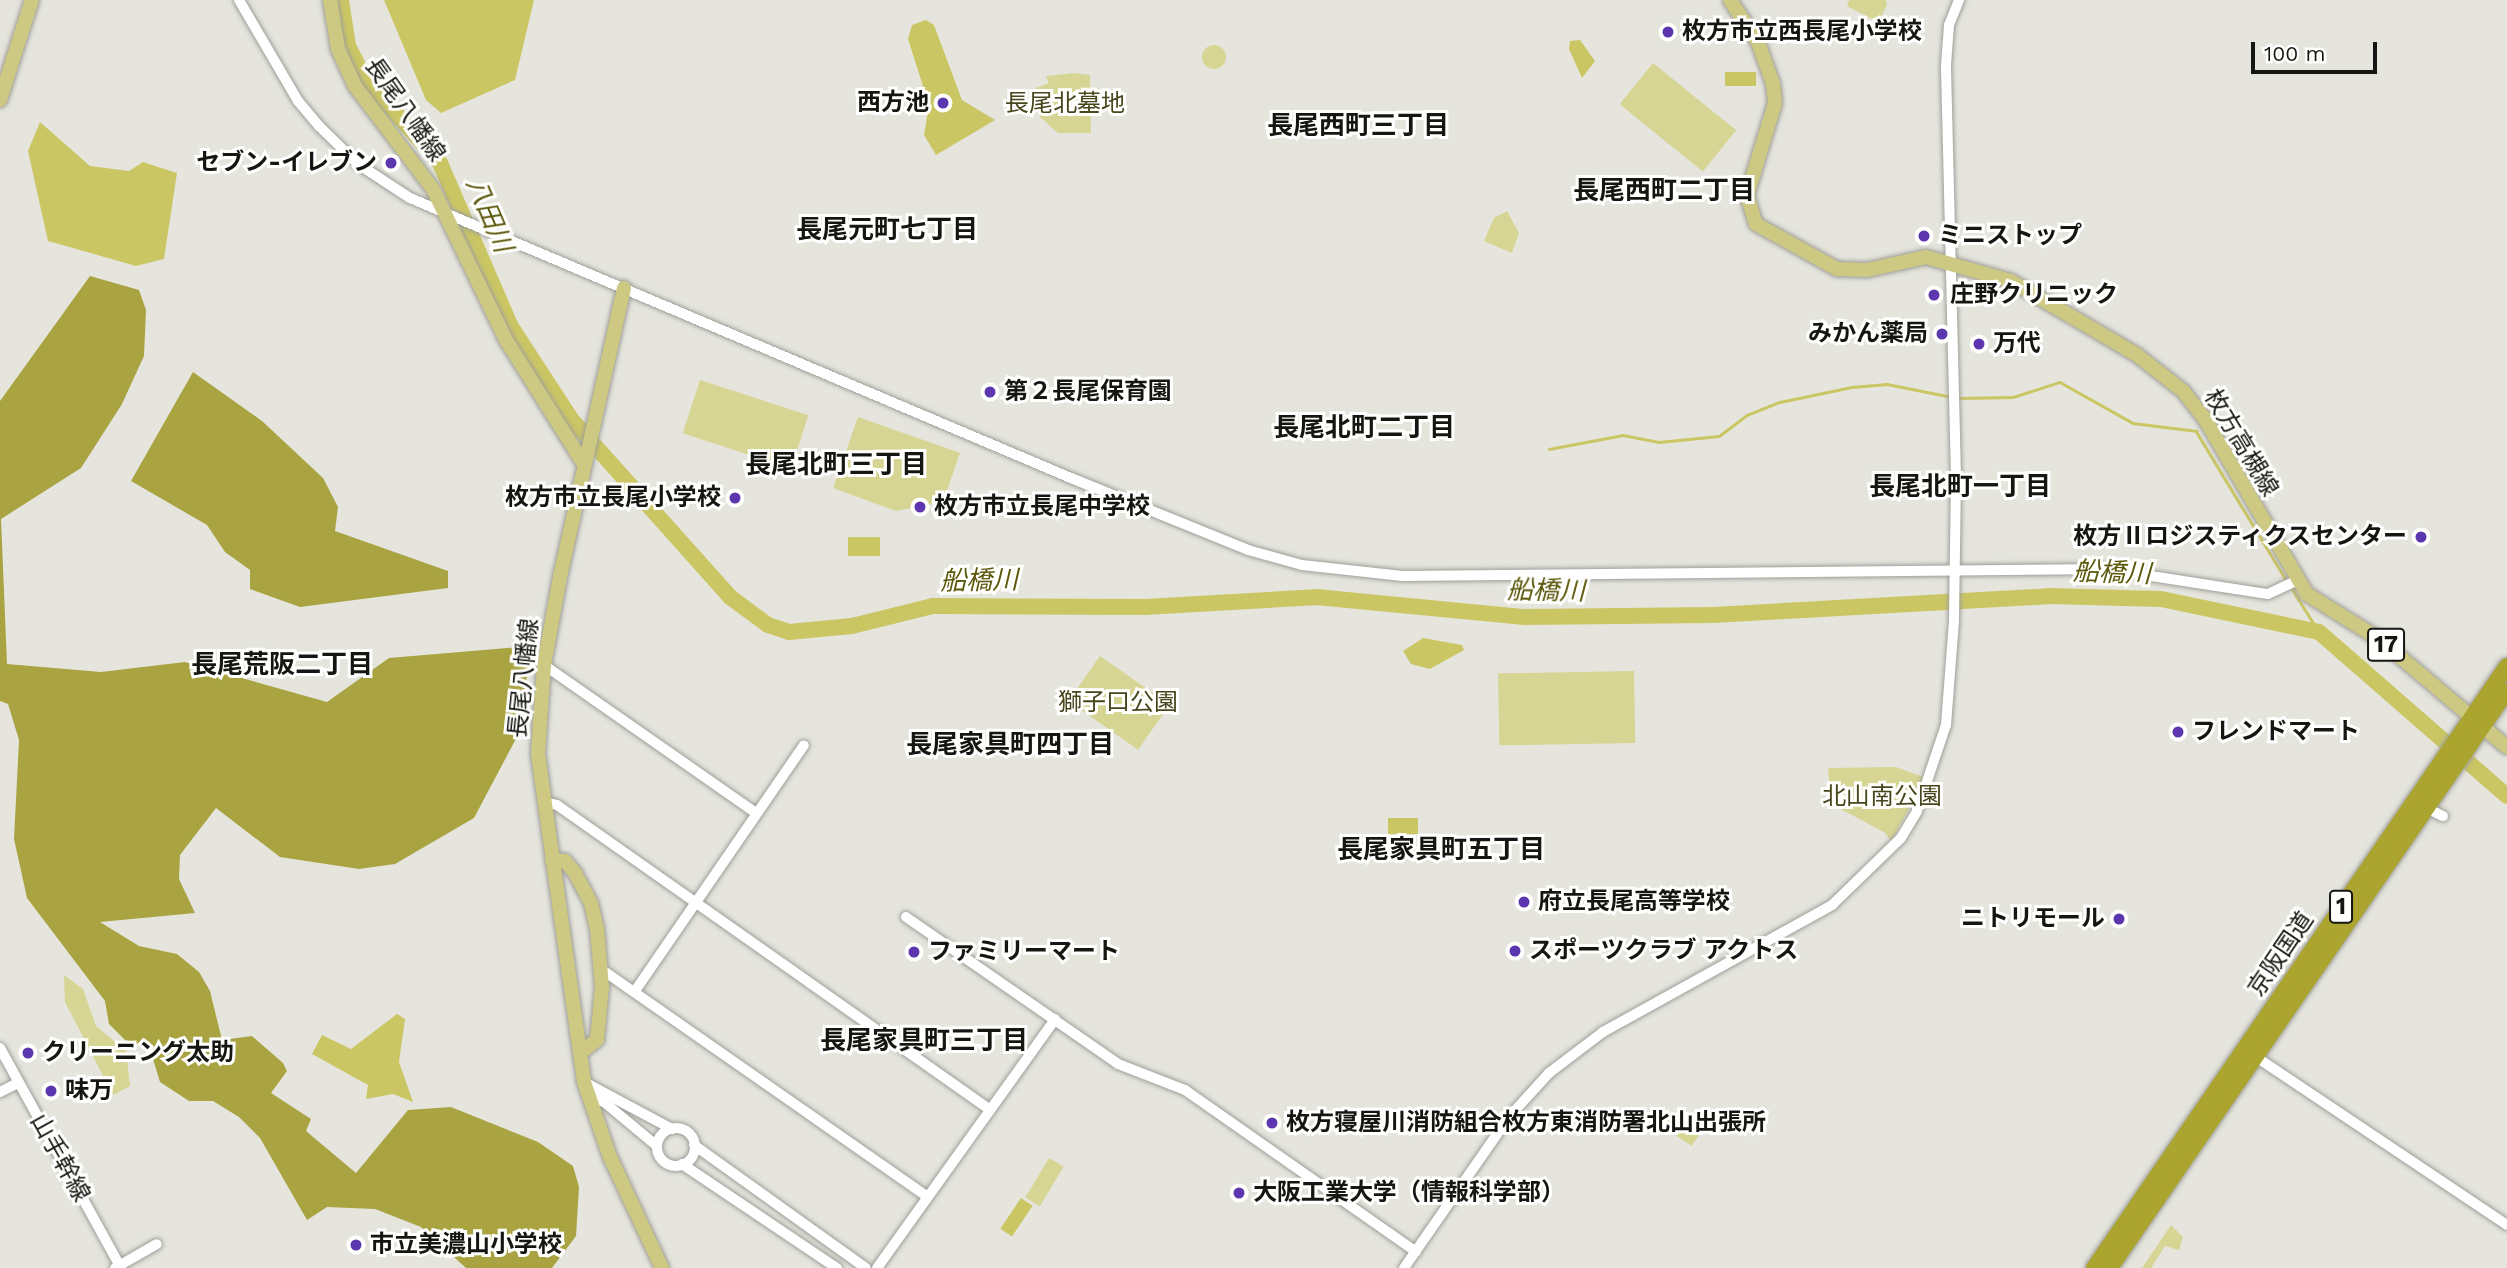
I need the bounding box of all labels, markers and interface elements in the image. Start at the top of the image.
place label: 枚方市立西長尾小学校 [1682,18,1922,46]
marker: 枚方市立西長尾小学校 [1660,24,1676,40]
scale bar [2255,28,2381,72]
text: 100 m [2264,41,2326,66]
street label: 長尾八幡線 [359,53,451,167]
place label: 西方池 [857,89,929,117]
park label: 長尾北墓地 [1005,90,1125,118]
marker: 西方池 [935,95,951,111]
district label: 長尾西町三丁目 [1267,110,1449,142]
place label: セブン-イレブン [196,149,377,177]
marker: セブン-イレブン [383,155,399,171]
water label: 八田川 [459,173,519,257]
district label: 長尾西町二丁目 [1573,175,1755,207]
district label: 長尾元町七丁目 [796,214,978,246]
place label: ミニストップ [1938,222,2082,250]
marker: ミニストップ [1916,228,1932,244]
place label: 庄野クリニック [1950,281,2118,309]
marker: 庄野クリニック [1924,285,1944,305]
place label: みかん薬局 [1808,320,1928,348]
marker: みかん薬局 [1934,326,1950,342]
place label: 万代 [1993,330,2041,358]
marker: 万代 [1971,336,1987,352]
place label: 第２長尾保育園 [1004,378,1172,406]
marker: 第２長尾保育園 [982,384,998,400]
street label: 枚方高槻線 [2198,384,2284,502]
district label: 長尾北町二丁目 [1273,412,1455,444]
district label: 長尾北町三丁目 [745,449,927,481]
district label: 長尾北町一丁目 [1869,471,2051,503]
place label: 枚方市立長尾小学校 [505,484,721,512]
marker: 枚方市立長尾小学校 [727,490,743,506]
place label: 枚方市立長尾中学校 [934,493,1150,521]
marker: 枚方市立長尾中学校 [912,499,928,515]
place label: 枚方Ⅱロジスティクスセンター [2071,523,2407,551]
marker: 枚方Ⅱロジスティクスセンター [2413,529,2429,545]
water label: 船橋川 [2072,556,2152,590]
water label: 船橋川 [940,565,1018,597]
water label: 船橋川 [1507,575,1585,607]
street label: 長尾八幡線 [503,617,545,739]
road number: 17 [2367,625,2405,664]
district label: 長尾荒阪二丁目 [191,649,373,681]
park label: 獅子口公園 [1058,689,1178,717]
place label: フレンドマート [2192,718,2360,746]
marker: フレンドマート [2170,724,2186,740]
district label: 長尾家具町四丁目 [906,729,1114,761]
park label: 北山南公園 [1822,783,1942,811]
district label: 長尾家具町五丁目 [1337,834,1545,866]
place label: 府立長尾高等学校 [1538,888,1730,916]
road number: 1 [2329,888,2353,926]
marker: 府立長尾高等学校 [1516,894,1532,910]
place label: ニトリモール [1961,905,2105,933]
street label: 京阪国道 [2242,906,2320,1002]
marker: ニトリモール [2111,911,2127,927]
place label: スポーツクラブ アクトス [1529,937,1800,965]
place label: ファミリーマート [928,938,1120,966]
marker: スポーツクラブ アクトス [1507,943,1523,959]
marker: ファミリーマート [906,944,922,960]
district label: 長尾家具町三丁目 [820,1025,1028,1057]
place label: クリーニング太助 [42,1039,234,1067]
marker: クリーニング太助 [20,1045,36,1061]
place label: 味万 [65,1077,113,1105]
marker: 味万 [43,1083,59,1099]
street label: 山手幹線 [24,1109,96,1207]
place label: 枚方寝屋川消防組合枚方東消防署北山出張所 [1286,1109,1766,1137]
marker: 枚方寝屋川消防組合枚方東消防署北山出張所 [1264,1115,1280,1131]
place label: 大阪工業大学（情報科学部） [1253,1179,1565,1207]
marker: 大阪工業大学（情報科学部） [1231,1185,1247,1201]
place label: 市立美濃山小学校 [370,1231,562,1259]
marker: 市立美濃山小学校 [348,1237,364,1253]

